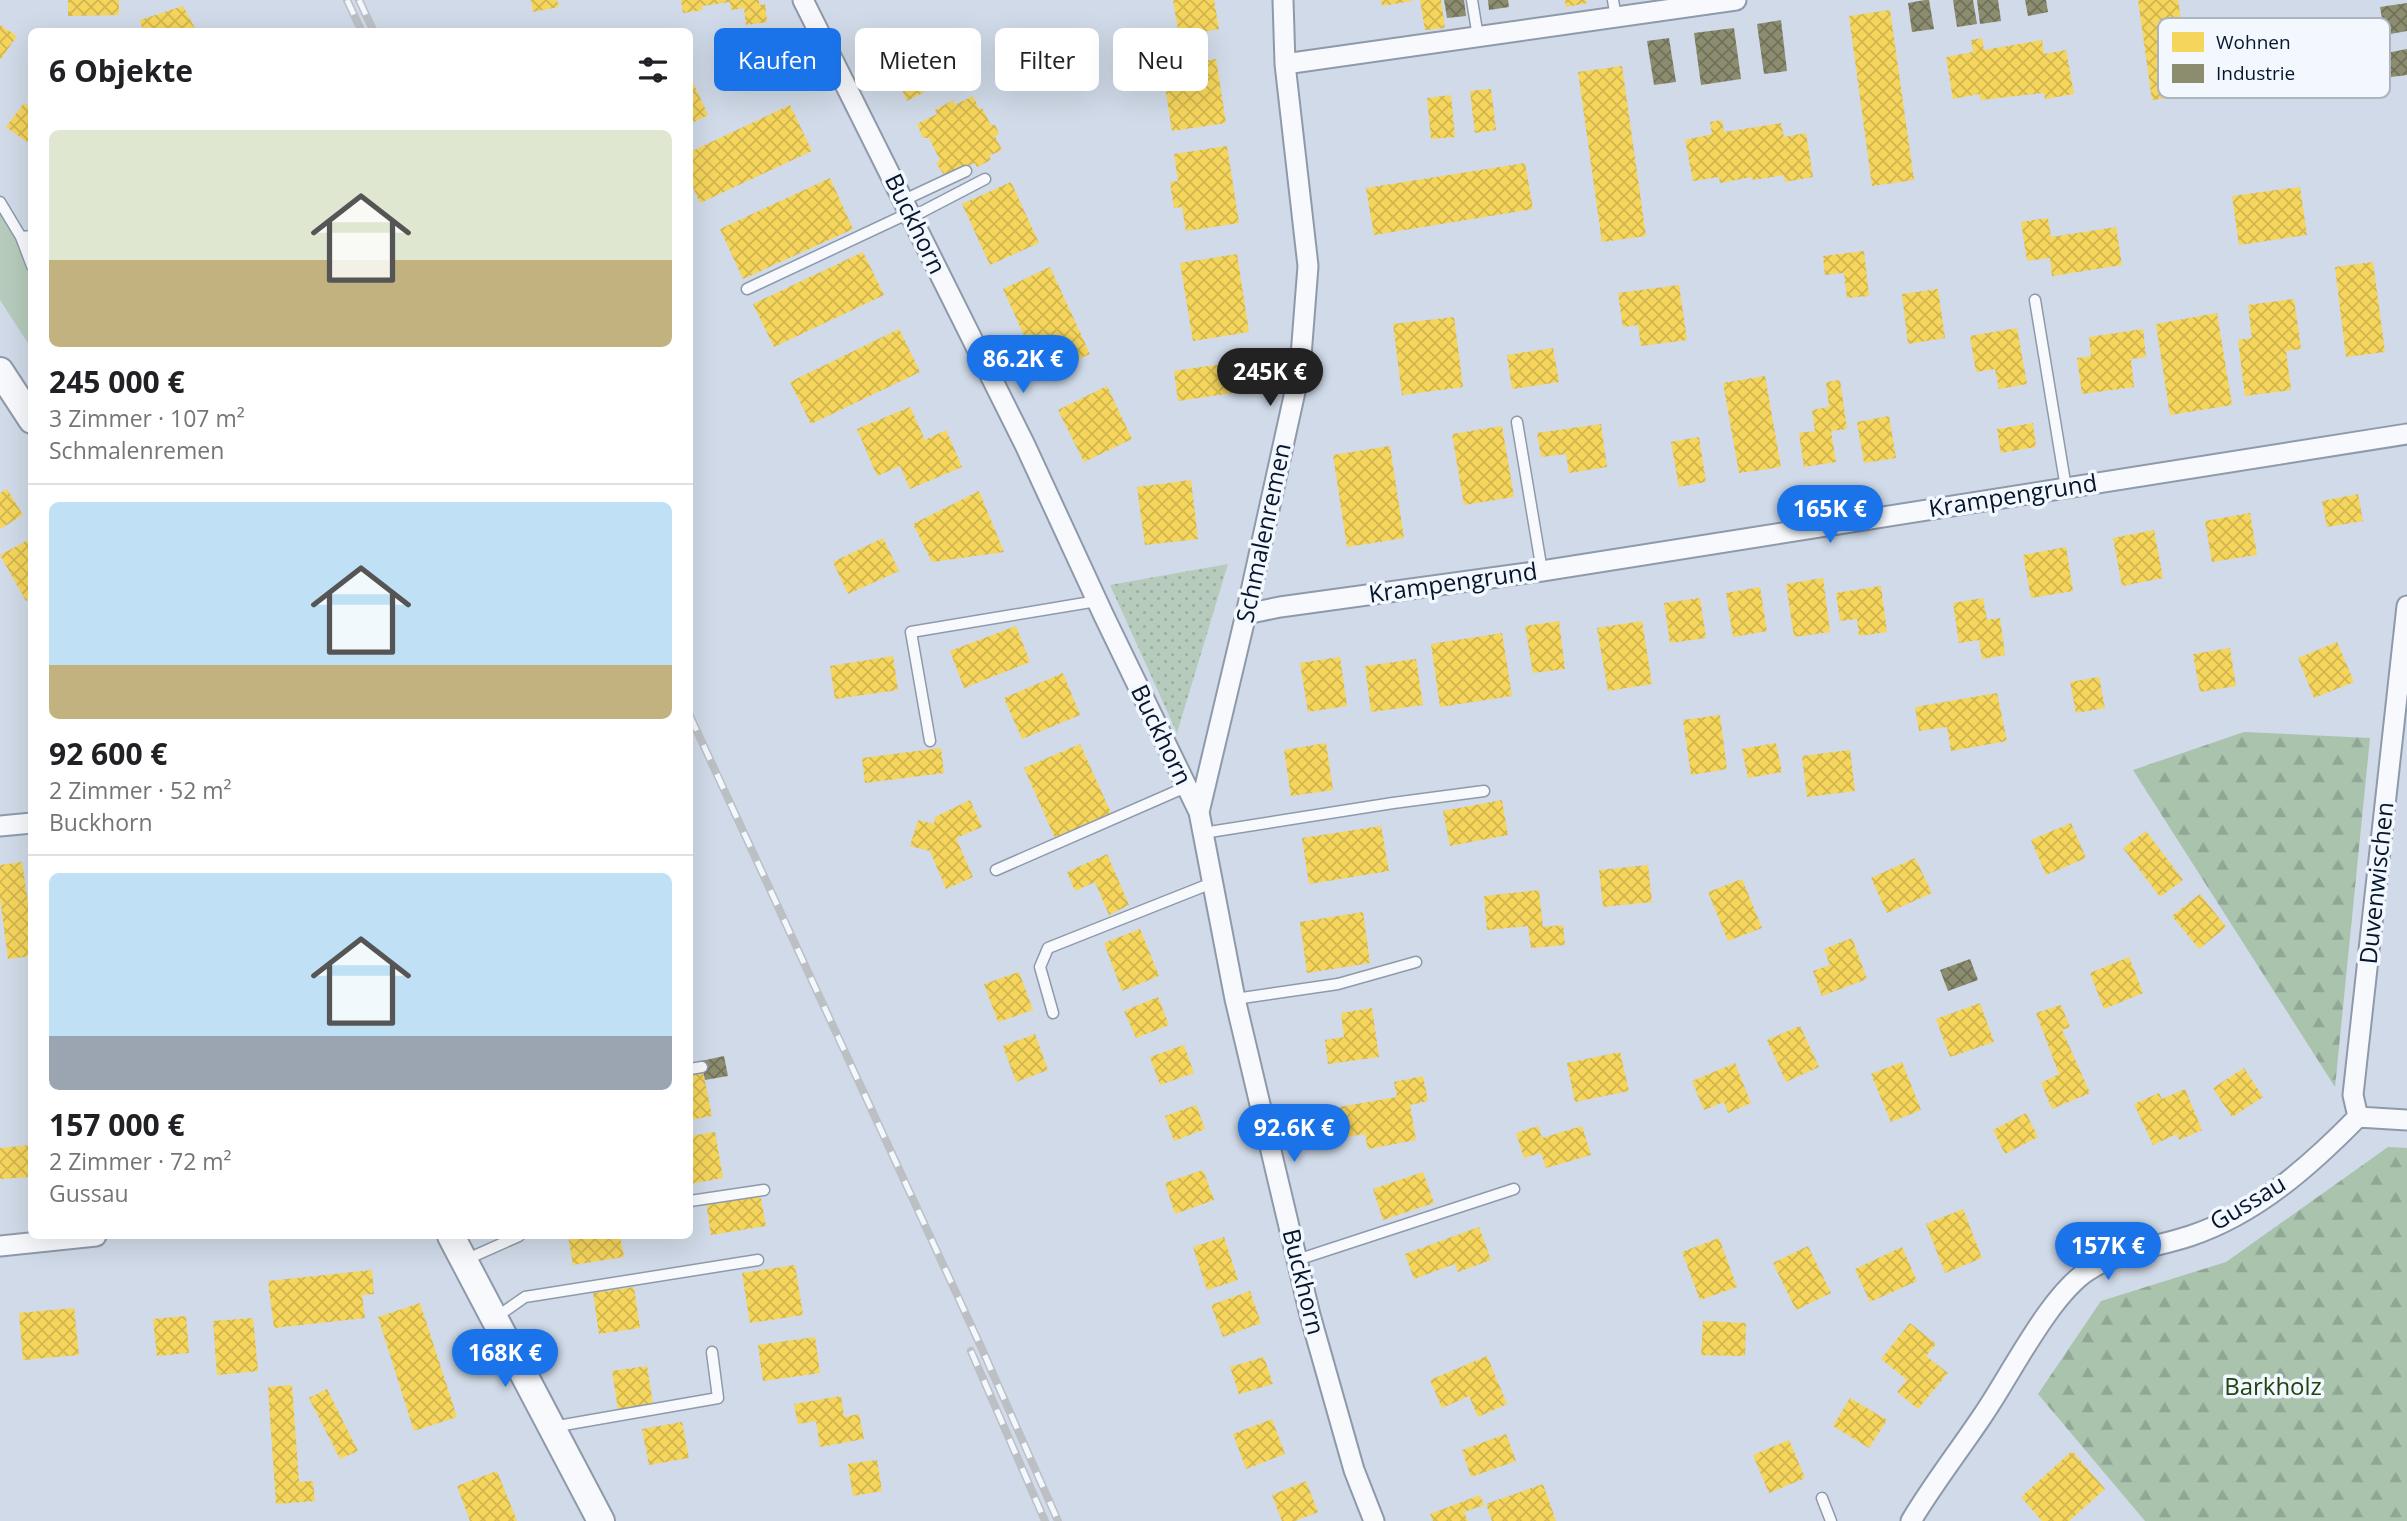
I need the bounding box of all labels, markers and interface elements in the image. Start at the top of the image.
legend [2158,18,2390,98]
chip: Kaufen [714,28,841,91]
chip: Mieten [855,28,981,91]
chip: Filter [995,28,1099,91]
chip: Neu [1113,28,1208,91]
text: Wohnen [2216,29,2291,55]
text: 6 Objekte [49,50,193,91]
icon: filters [634,51,672,89]
text: Industrie [2216,60,2295,86]
street label: Buckhorn [878,168,955,279]
icon: home [298,175,424,301]
pin: 86.2K € [958,336,1088,395]
text: 86.2K € [983,342,1063,374]
pin: 245K € [1213,348,1327,408]
text: 245K € [1233,355,1307,387]
text: 245 000 € [49,361,185,402]
text: 3 Zimmer · 107 m² [49,402,245,434]
text: Schmalenremen [49,434,224,466]
street label: Schmalenremen [1227,440,1298,626]
street label: Krampengrund [1926,465,2099,524]
pin: 165K € [1773,486,1887,545]
text: 165K € [1793,492,1867,524]
icon: home [298,547,424,673]
street label: Krampengrund [1366,553,1539,610]
street label: Buckhorn [1124,679,1201,790]
text: 92 600 € [49,733,168,774]
text: 2 Zimmer · 52 m² [49,774,232,806]
street label: Duvenwischen [2351,800,2400,966]
text: Buckhorn [49,806,153,838]
icon: home [298,918,424,1044]
text: 157 000 € [49,1104,185,1145]
pin: 92.6K € [1229,1104,1359,1164]
text: 92.6K € [1254,1111,1334,1143]
text: 2 Zimmer · 72 m² [49,1145,232,1177]
street label: Gussau [2203,1166,2291,1237]
text: Gussau [49,1177,129,1209]
pin: 157K € [2051,1222,2165,1282]
street label: Buckhorn [1275,1225,1334,1338]
text: 157K € [2071,1229,2145,1261]
pin: 168K € [448,1330,562,1389]
text: 168K € [468,1336,542,1368]
park label: Barkholz [2224,1369,2322,1402]

